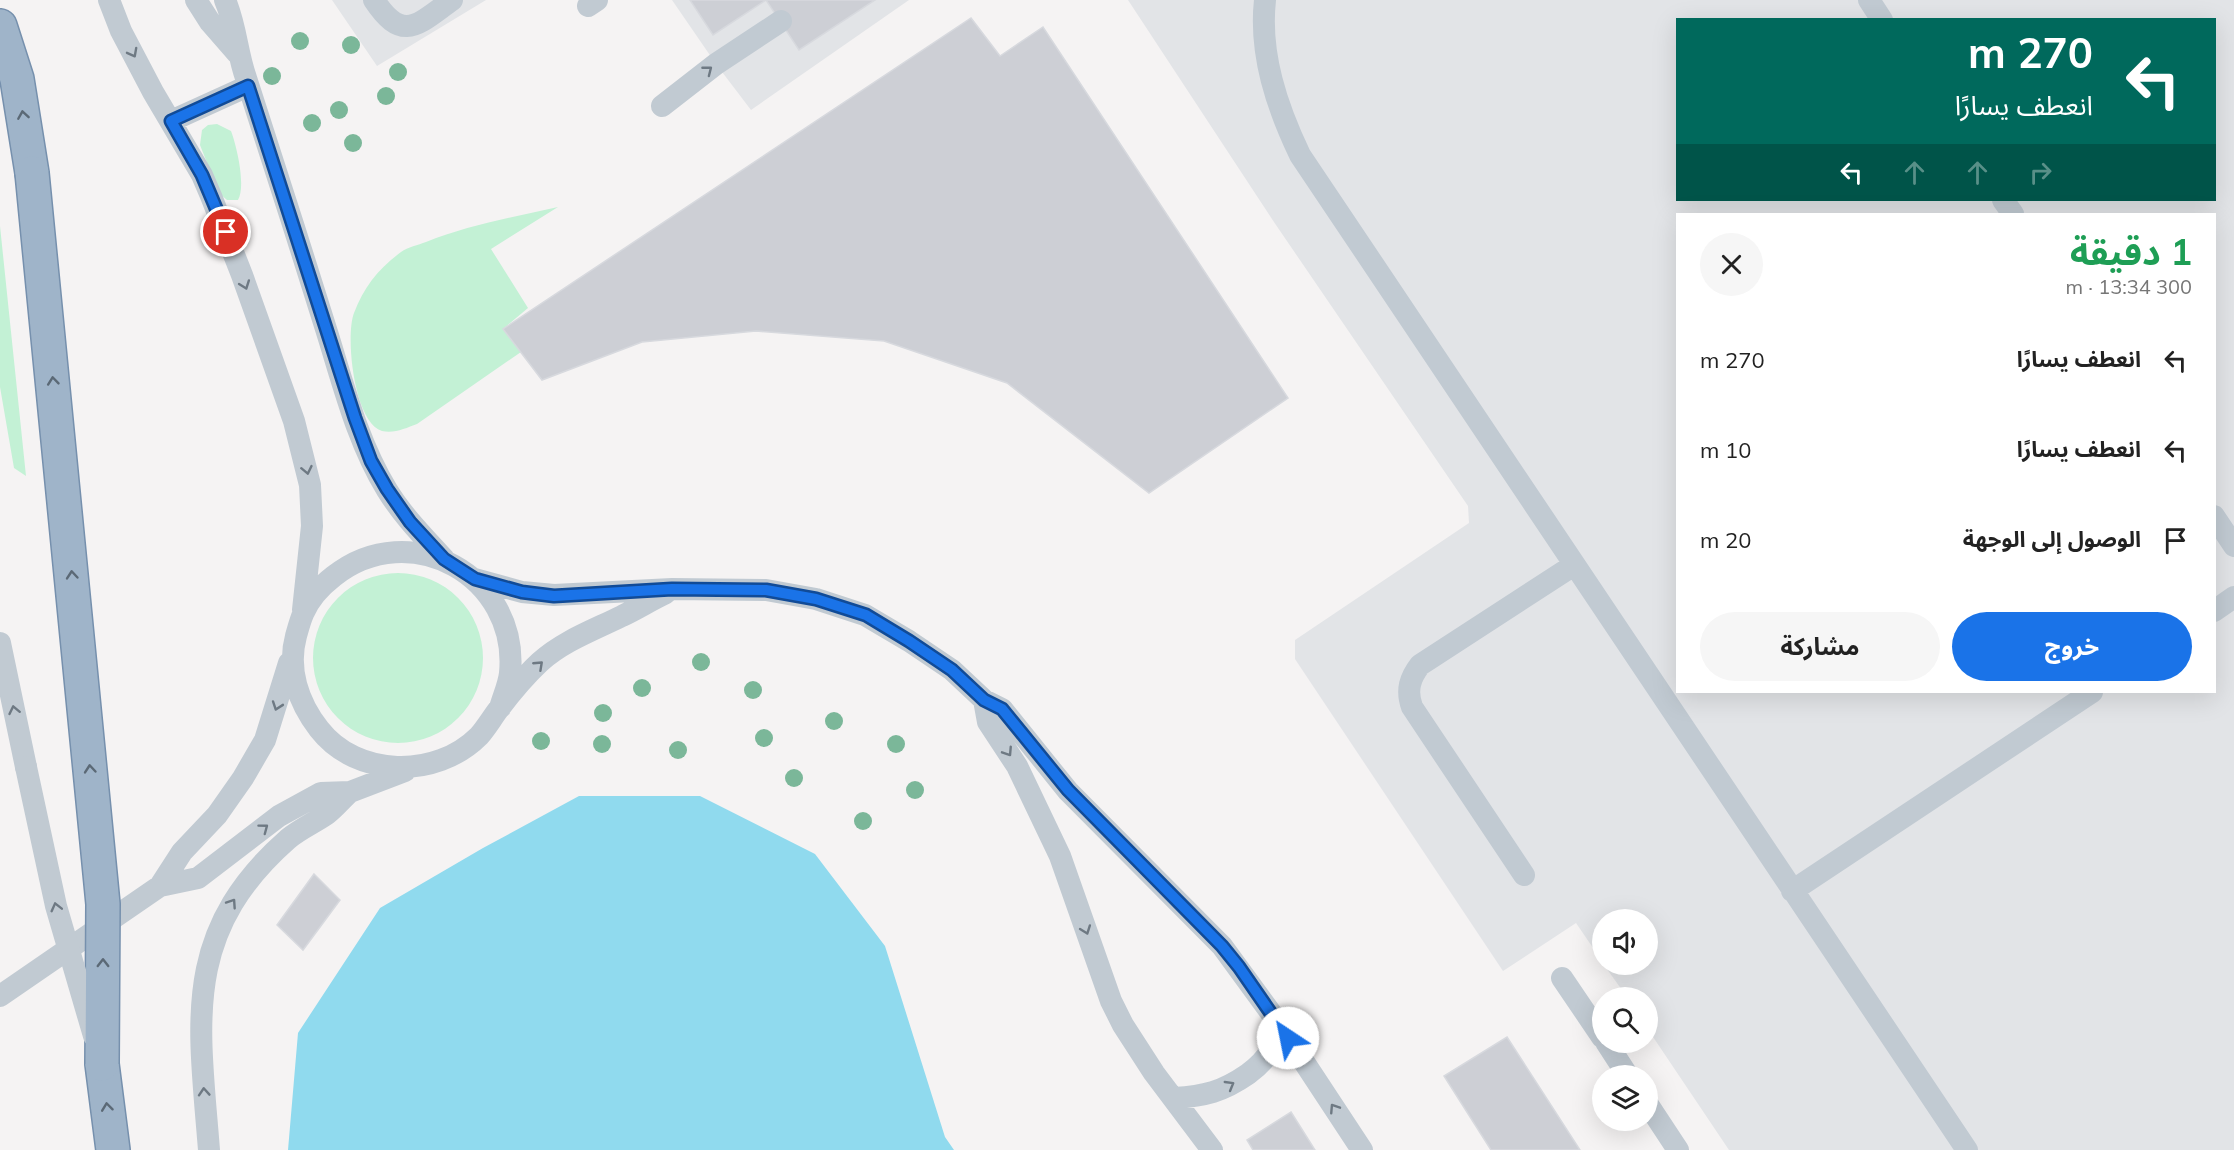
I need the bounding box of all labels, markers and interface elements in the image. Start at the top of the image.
text: 270 m [1968,26,2093,79]
icon: left [2114,42,2192,120]
one-way arrow [126,47,137,57]
one-way arrow [701,66,712,77]
text: انعطف يسارًا [1955,88,2093,122]
one-way arrow [18,111,30,120]
icon: left [1835,156,1868,189]
icon: ahead [1898,156,1931,189]
icon: ahead [1961,156,1994,189]
icon: right [2024,156,2057,189]
pin [200,206,251,257]
icon: arrive [209,215,242,248]
text: 1 دقيقة [2070,229,2192,274]
button: close [1700,233,1763,296]
text: 300 m · 13:34 [2066,274,2192,299]
one-way arrow [238,279,251,290]
icon: left [2159,344,2192,377]
text: انعطف يسارًا [2017,345,2141,373]
text: 270 m [1700,346,1765,374]
one-way arrow [47,376,60,385]
icon: left [2159,434,2192,467]
text: انعطف يسارًا [2017,435,2141,463]
text: 10 m [1700,436,1751,464]
one-way arrow [299,464,312,474]
icon: arrive [2159,524,2192,557]
text: الوصول إلى الوجهة [1963,525,2141,553]
text: 20 m [1700,526,1751,554]
one-way arrow [66,570,79,579]
button: مشاركة [1700,612,1940,681]
button: خروج [1952,612,2192,681]
one-way arrow [532,661,543,672]
one-way arrow [271,700,284,711]
one-way arrow [8,705,21,715]
one-way arrow [1001,746,1013,756]
one-way arrow [84,764,97,773]
one-way arrow [257,824,268,835]
one-way arrow [225,898,236,909]
one-way arrow [51,902,64,912]
map controls [1592,909,1658,1131]
button: sound [1592,909,1658,975]
one-way arrow [1079,924,1092,935]
one-way arrow [97,959,109,968]
button: search [1592,987,1658,1053]
position arrow [1256,1006,1320,1070]
button: layers [1592,1065,1658,1131]
one-way arrow [1224,1081,1234,1092]
one-way arrow [198,1087,211,1096]
one-way arrow [102,1102,114,1111]
one-way arrow [1330,1103,1341,1114]

